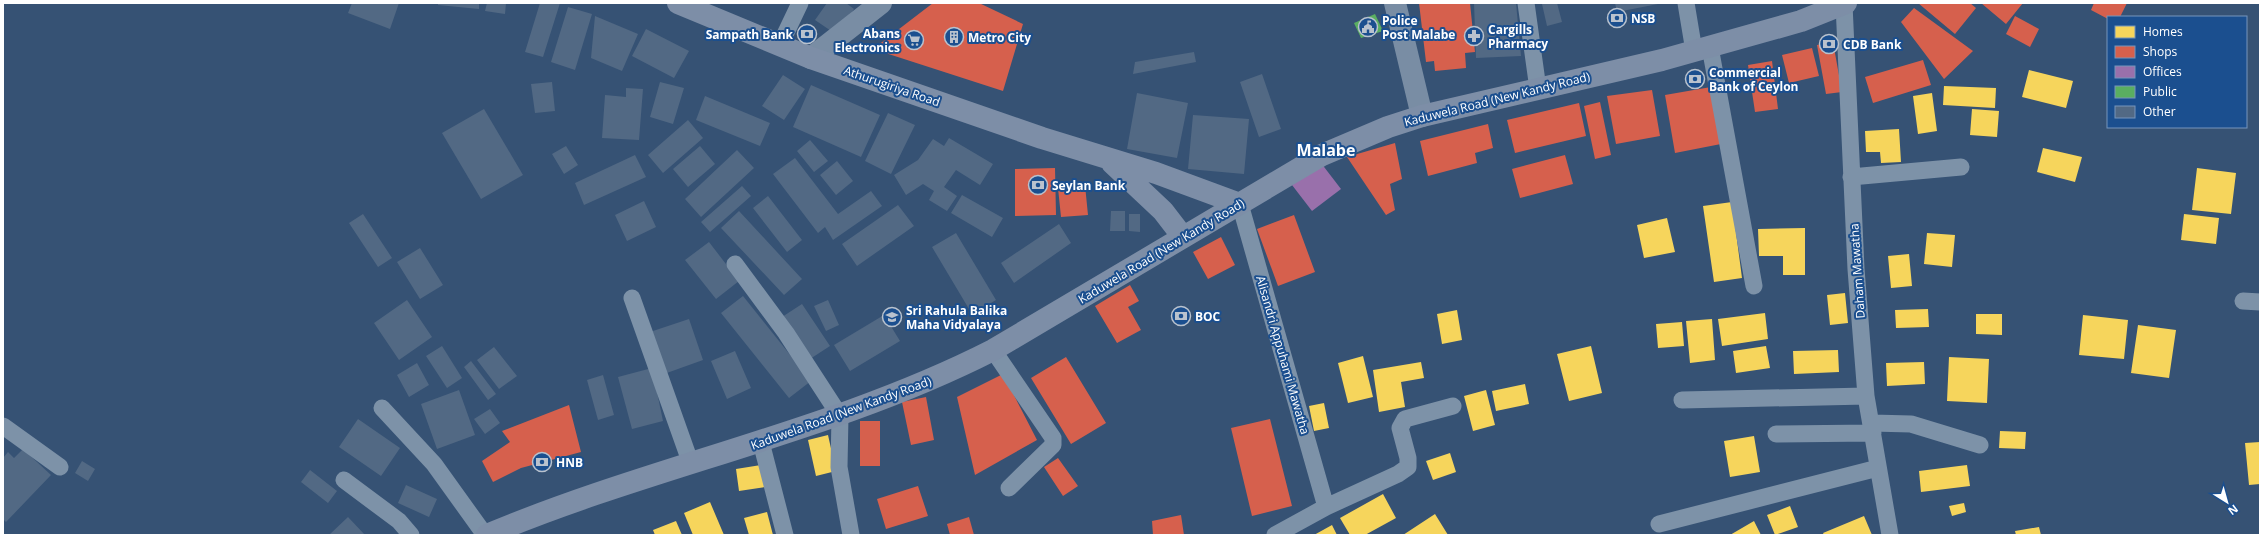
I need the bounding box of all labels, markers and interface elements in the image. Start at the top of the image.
bank icon: NSB [1606,7,1628,29]
place label: NSB [1631,10,1655,27]
place label: Police Post Malabe [1382,12,1455,43]
public building icon: Police Post Malabe [1357,16,1379,38]
legend [2107,16,2247,128]
place label: Cargills Pharmacy [1488,21,1548,52]
bank icon: Sampath Bank [796,23,818,45]
text: Homes [2143,23,2183,40]
place label: Abans Electronics [835,25,900,56]
pharmacy icon: Cargills Pharmacy [1463,25,1485,47]
place label: Sampath Bank [706,26,794,43]
building icon: Metro City [943,26,965,48]
supermarket icon: Abans Electronics [903,29,925,51]
place label: Metro City [968,29,1031,46]
bank icon: CDB Bank [1818,33,1840,55]
place label: CDB Bank [1843,36,1902,53]
text: Shops [2143,43,2178,60]
street label: Athurugiriya Road [842,62,942,110]
text: Offices [2143,63,2182,80]
place label: Commercial Bank of Ceylon [1709,64,1799,95]
street label: Kaduwela Road (New Kandy Road) [1402,68,1592,130]
bank icon: Commercial Bank of Ceylon [1684,68,1706,90]
text: Public [2143,83,2177,100]
text: Other [2143,103,2176,120]
district label: Malabe [1297,139,1355,161]
bank icon: Seylan Bank [1027,174,1049,196]
place label: Seylan Bank [1052,177,1126,194]
street label: Kaduwela Road (New Kandy Road) [1075,194,1248,307]
street label: Daham Mawatha [1845,223,1869,319]
street label: Alisandri Appuhami Mawatha [1252,274,1314,436]
place label: Sri Rahula Balika Maha Vidyalaya [906,302,1007,333]
bank icon: BOC [1170,305,1192,327]
school or university icon: Sri Rahula Balika Maha Vidyalaya [881,306,903,328]
place label: BOC [1195,308,1221,325]
street label: Kaduwela Road (New Kandy Road) [748,372,934,454]
bank icon: HNB [531,451,553,473]
place label: HNB [556,454,583,471]
north arrow [2207,482,2247,522]
text: N [2225,502,2241,519]

